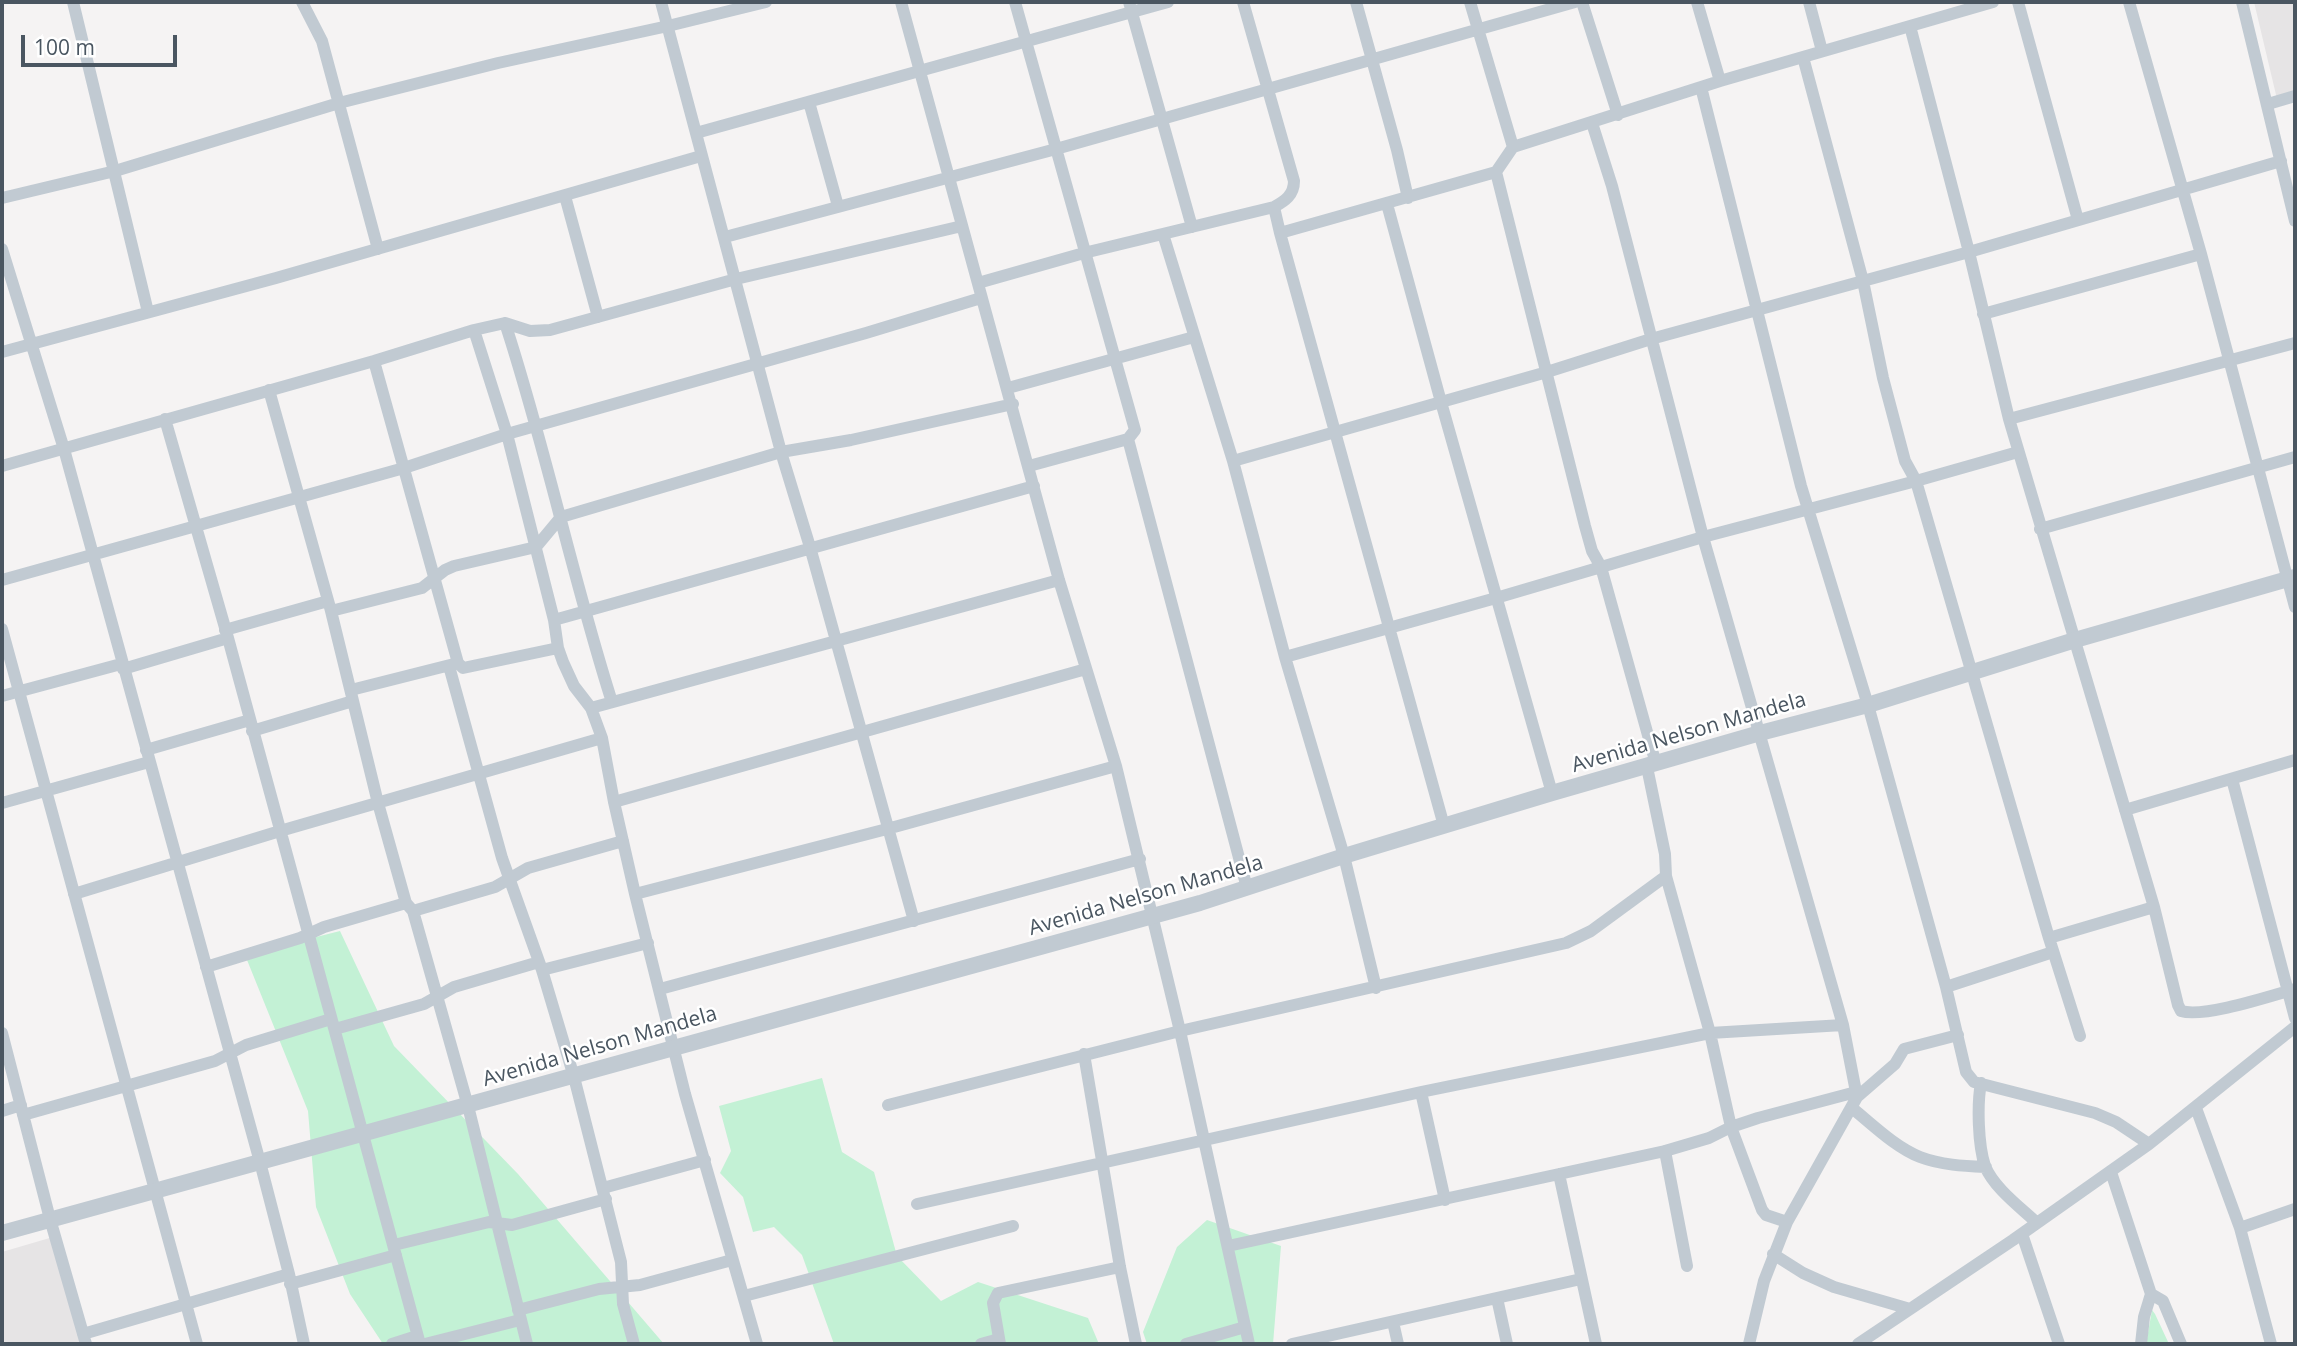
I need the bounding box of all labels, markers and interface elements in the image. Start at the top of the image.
scale bar [24,21,180,65]
text: 100 m [34,33,95,61]
street label: Avenida Nelson Mandela [1569,687,1809,779]
street label: Avenida Nelson Mandela [1026,850,1266,942]
street label: Avenida Nelson Mandela [480,1001,720,1093]

